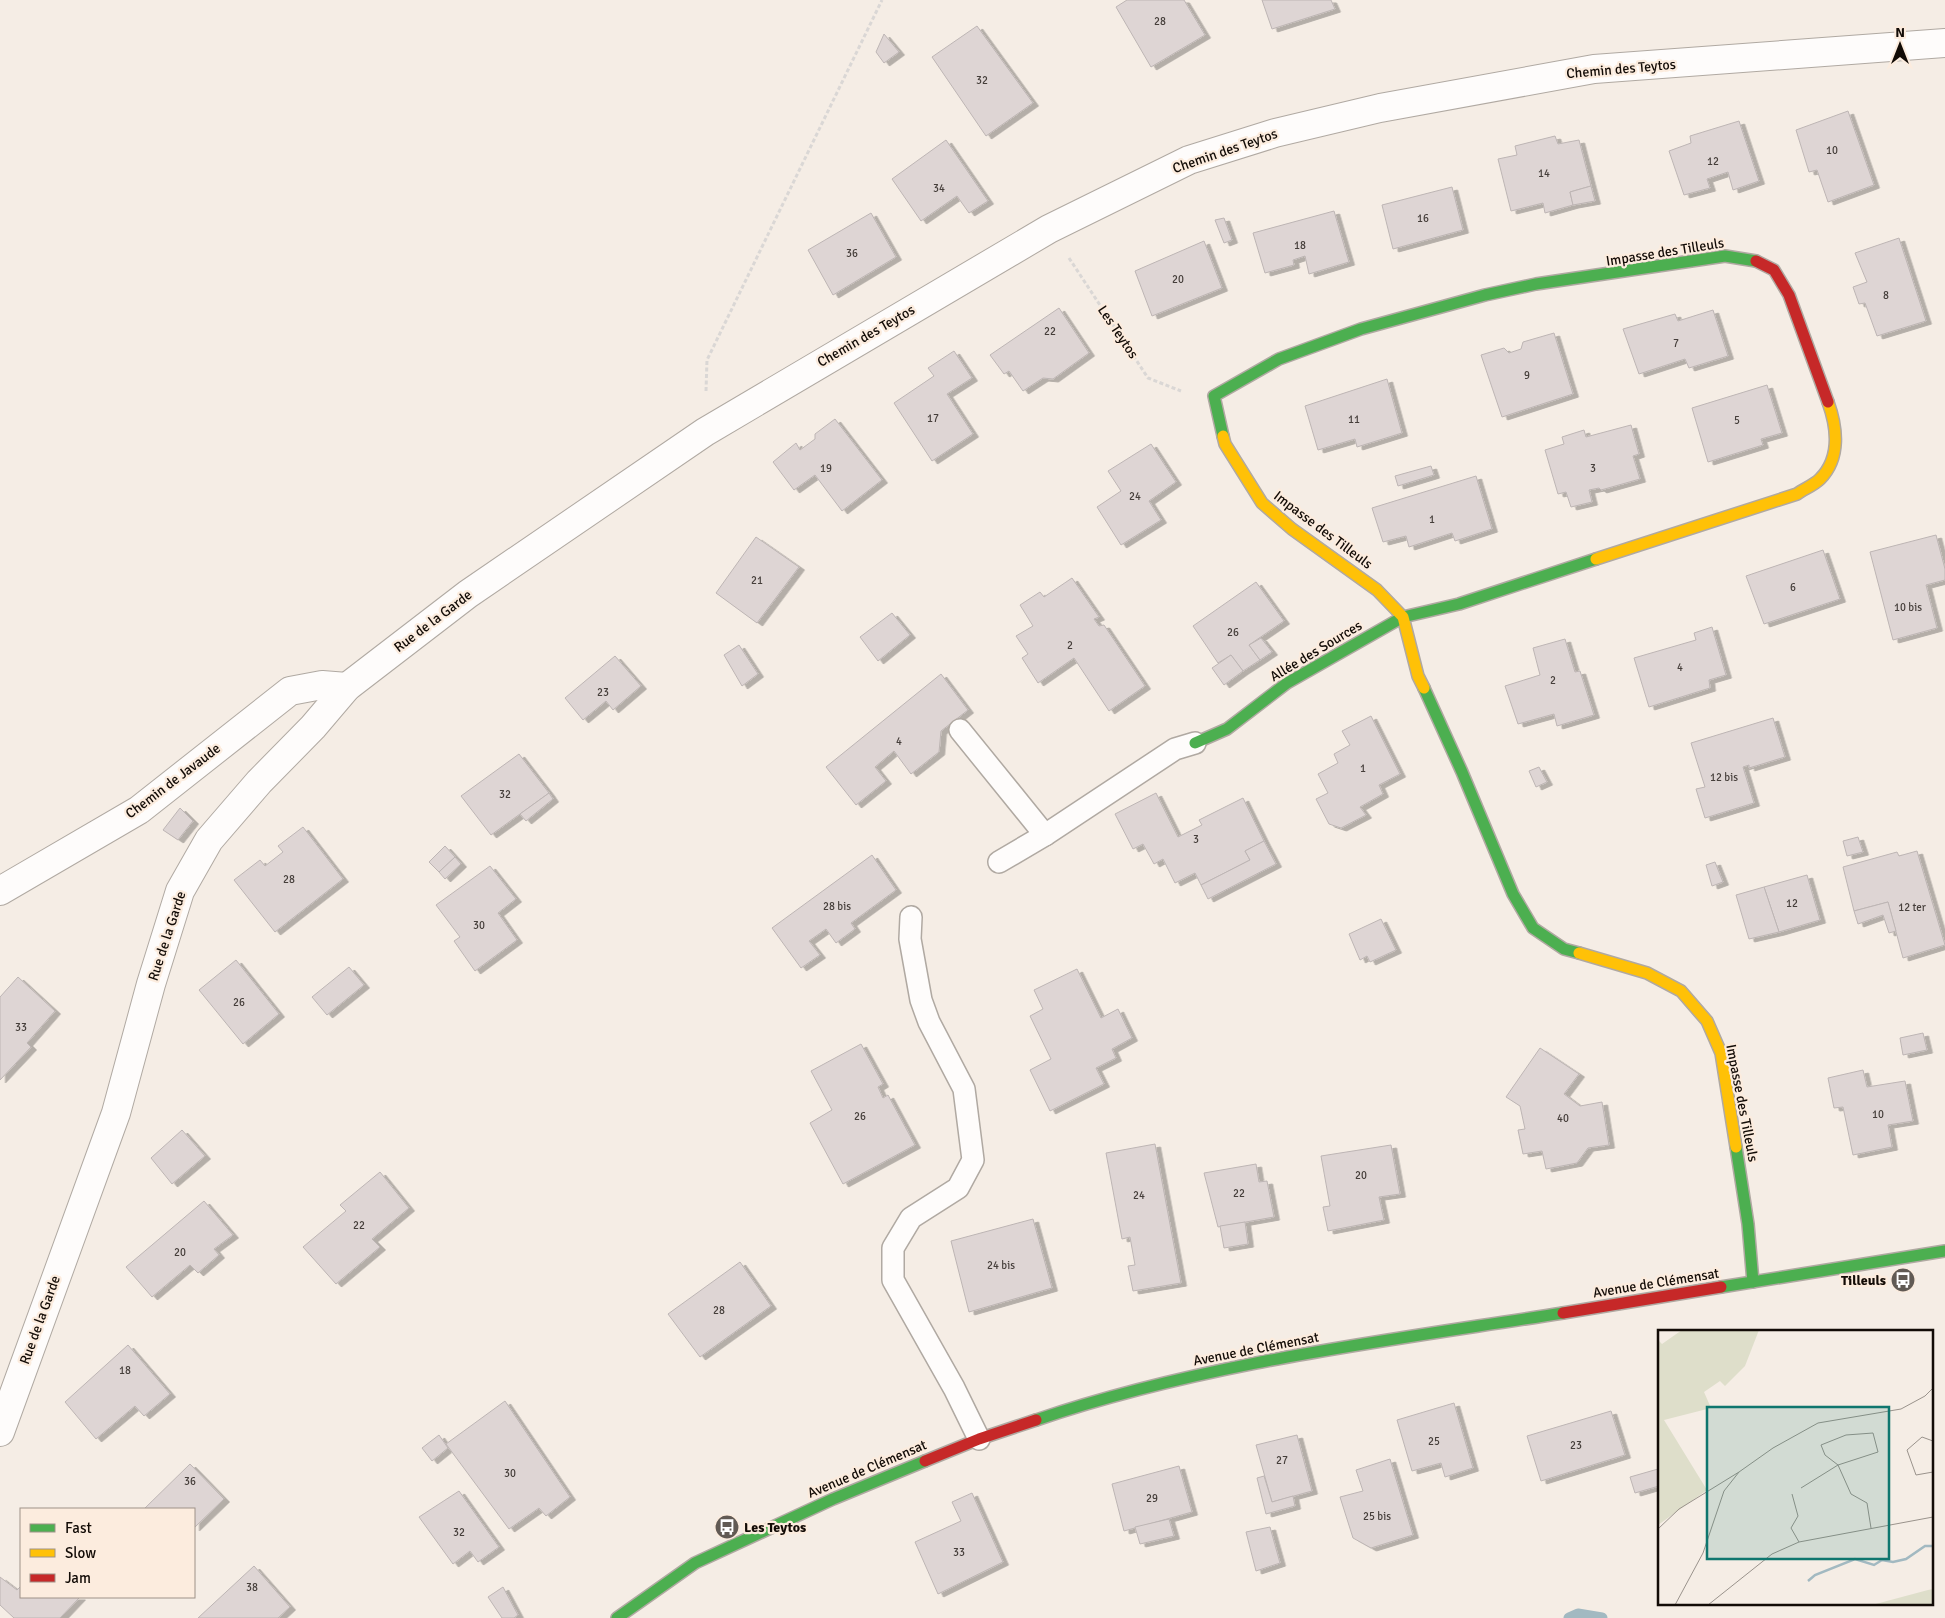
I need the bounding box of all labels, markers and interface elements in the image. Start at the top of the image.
house number: 28 [1154,15,1166,28]
north arrow [1875,20,1925,70]
text: N [1895,24,1905,41]
street label: Chemin des Teytos [1566,56,1676,82]
house number: 32 [976,74,988,87]
street label: Chemin des Teytos [1170,125,1280,177]
house number: 10 [1826,144,1838,157]
house number: 12 [1707,155,1719,168]
house number: 14 [1538,167,1550,180]
house number: 34 [933,182,945,195]
house number: 16 [1417,212,1429,225]
street label: Impasse des Tilleuls [1605,234,1725,270]
house number: 18 [1294,239,1306,252]
house number: 36 [846,247,858,260]
house number: 20 [1172,273,1184,286]
house number: 8 [1883,289,1889,302]
street label: Chemin des Teytos [814,301,918,371]
street label: Les Teytos [1094,302,1142,362]
house number: 22 [1044,325,1056,338]
house number: 7 [1673,337,1679,350]
house number: 9 [1524,369,1530,382]
house number: 17 [927,412,939,425]
house number: 11 [1348,413,1360,426]
house number: 5 [1734,414,1740,427]
house number: 19 [820,462,832,475]
house number: 3 [1590,462,1596,475]
street label: Impasse des Tilleuls [1270,487,1376,573]
house number: 24 [1129,490,1141,503]
house number: 1 [1429,513,1435,526]
house number: 21 [751,574,763,587]
house number: 6 [1790,581,1796,594]
street label: Rue de la Garde [391,586,475,656]
house number: 10 bis [1894,601,1922,614]
street label: Allée des Sources [1267,617,1365,685]
house number: 26 [1227,626,1239,639]
house number: 2 [1067,639,1073,652]
house number: 4 [1677,661,1683,674]
house number: 2 [1550,674,1556,687]
house number: 23 [597,686,609,699]
house number: 4 [896,735,902,748]
street label: Chemin de Javaude [122,740,224,822]
house number: 1 [1360,762,1366,775]
house number: 12 bis [1710,771,1738,784]
house number: 32 [499,788,511,801]
house number: 3 [1193,833,1199,846]
house number: 28 [283,873,295,886]
street label: Rue de la Garde [145,889,189,983]
house number: 12 [1786,897,1798,910]
house number: 28 bis [823,900,851,913]
house number: 12 ter [1898,901,1926,914]
house number: 30 [473,919,485,932]
house number: 26 [233,996,245,1009]
house number: 33 [15,1021,27,1034]
street label: Impasse des Tilleuls [1722,1043,1762,1163]
house number: 10 [1872,1108,1884,1121]
house number: 26 [854,1110,866,1123]
house number: 40 [1557,1112,1569,1125]
house number: 20 [1355,1169,1367,1182]
house number: 22 [1233,1187,1245,1200]
house number: 24 [1133,1189,1145,1202]
house number: 22 [353,1219,365,1232]
house number: 20 [174,1246,186,1259]
house number: 24 bis [987,1259,1015,1272]
street label: Avenue de Clémensat [1592,1265,1720,1301]
bus stop icon: Tilleuls [1890,1267,1916,1293]
place label: Tilleuls [1841,1272,1886,1289]
street label: Rue de la Garde [16,1273,64,1367]
house number: 28 [713,1304,725,1317]
street label: Avenue de Clémensat [1192,1328,1320,1370]
inset map [1658,1330,1932,1606]
house number: 18 [119,1364,131,1377]
house number: 25 [1428,1435,1440,1448]
street label: Avenue de Clémensat [805,1436,929,1502]
house number: 23 [1570,1439,1582,1452]
house number: 27 [1276,1454,1288,1467]
house number: 30 [504,1467,516,1480]
house number: 36 [184,1475,196,1488]
house number: 29 [1146,1492,1158,1505]
legend [20,1508,195,1598]
house number: 25 bis [1363,1510,1391,1523]
bus stop icon: Les Teytos [714,1514,740,1540]
text: Fast [65,1519,92,1537]
place label: Les Teytos [744,1519,806,1536]
house number: 32 [453,1526,465,1539]
text: Slow [65,1544,96,1562]
house number: 33 [953,1546,965,1559]
text: Jam [65,1569,91,1587]
house number: 38 [246,1581,258,1594]

